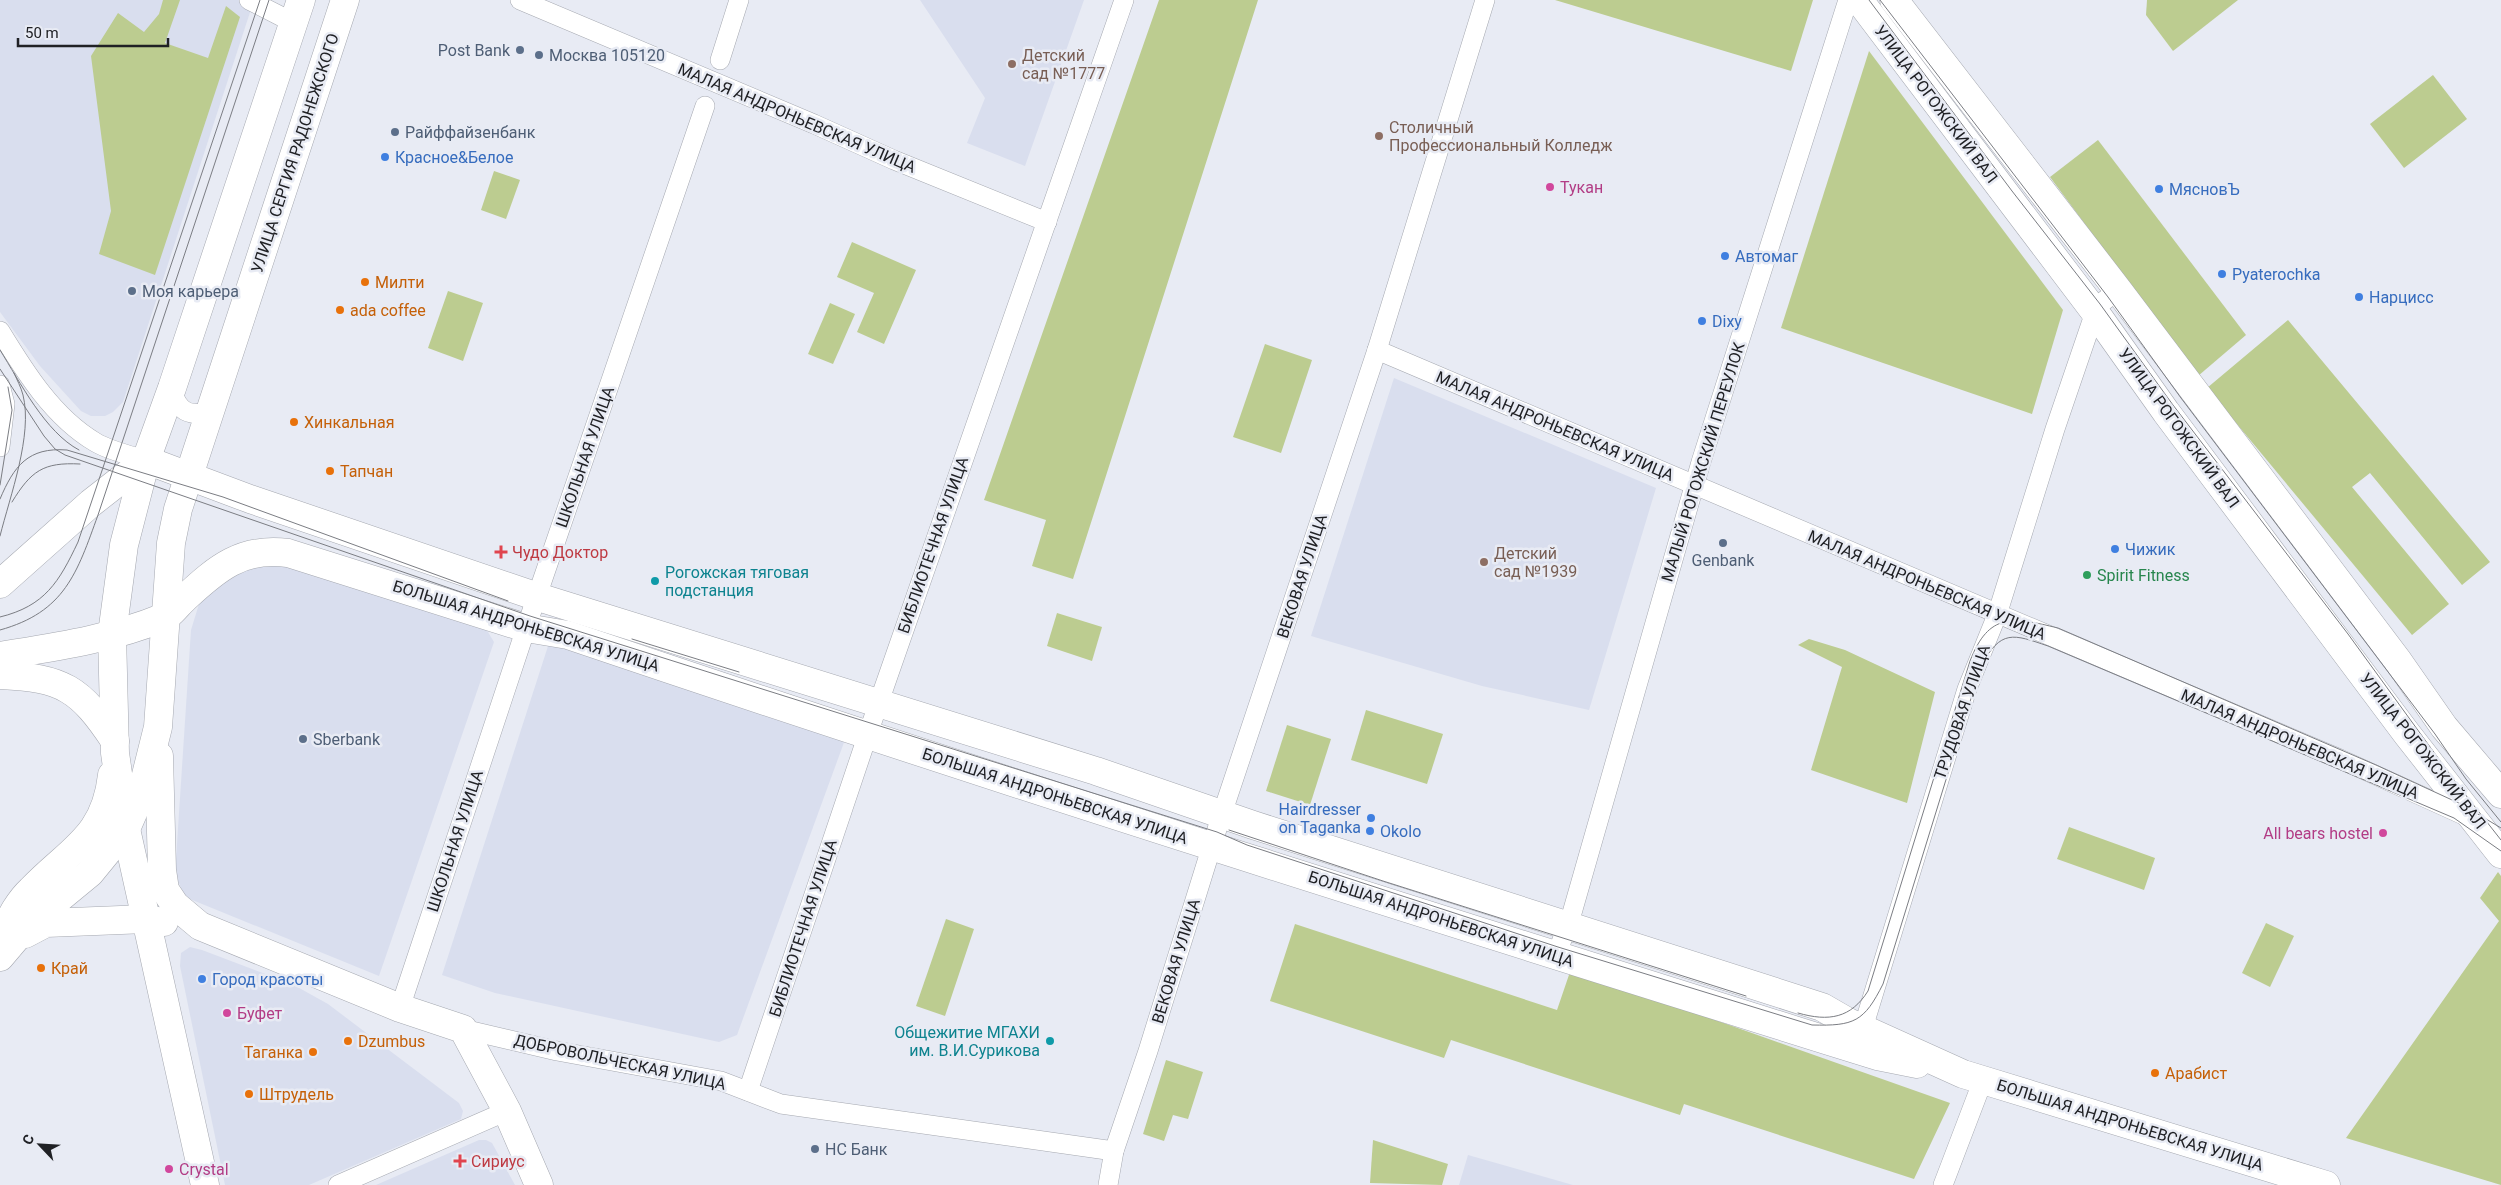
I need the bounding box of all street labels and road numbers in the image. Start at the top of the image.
street label: УЛИЦА РОГОЖСКИЙ ВАЛ [1870,21,2002,187]
street label: УЛИЦА СЕРГИЯ РАДОНЕЖСКОГО [247,31,343,275]
street label: МАЛАЯ АНДРОНЬЕВСКАЯ УЛИЦА [675,59,919,177]
street label: МАЛЫЙ РОГОЖСКИЙ ПЕРЕУЛОК [1657,339,1749,584]
street label: УЛИЦА РОГОЖСКИЙ ВАЛ [2115,344,2243,512]
street label: МАЛАЯ АНДРОНЬЕВСКАЯ УЛИЦА [1433,367,1677,485]
street label: ШКОЛЬНАЯ УЛИЦА [552,383,618,530]
street label: БИБЛИОТЕЧНАЯ УЛИЦА [894,454,972,636]
street label: ВЕКОВАЯ УЛИЦА [1273,511,1331,640]
street label: МАЛАЯ АНДРОНЬЕВСКАЯ УЛИЦА [1805,526,2049,644]
street label: БОЛЬШАЯ АНДРОНЬЕВСКАЯ УЛИЦА [390,576,662,676]
street label: ТРУДОВАЯ УЛИЦА [1930,642,1994,782]
street label: УЛИЦА РОГОЖСКИЙ ВАЛ [2356,669,2490,833]
street label: МАЛАЯ АНДРОНЬЕВСКАЯ УЛИЦА [2178,685,2422,803]
street label: БОЛЬШАЯ АНДРОНЬЕВСКАЯ УЛИЦА [920,744,1190,848]
street label: ШКОЛЬНАЯ УЛИЦА [423,767,487,914]
street label: БИБЛИОТЕЧНАЯ УЛИЦА [765,836,841,1019]
street label: БОЛЬШАЯ АНДРОНЬЕВСКАЯ УЛИЦА [1306,867,1576,971]
street label: ВЕКОВАЯ УЛИЦА [1148,896,1204,1026]
street label: ДОБРОВОЛЬЧЕСКАЯ УЛИЦА [512,1030,728,1094]
street label: БОЛЬШАЯ АНДРОНЬЕВСКАЯ УЛИЦА [1994,1075,2266,1175]

